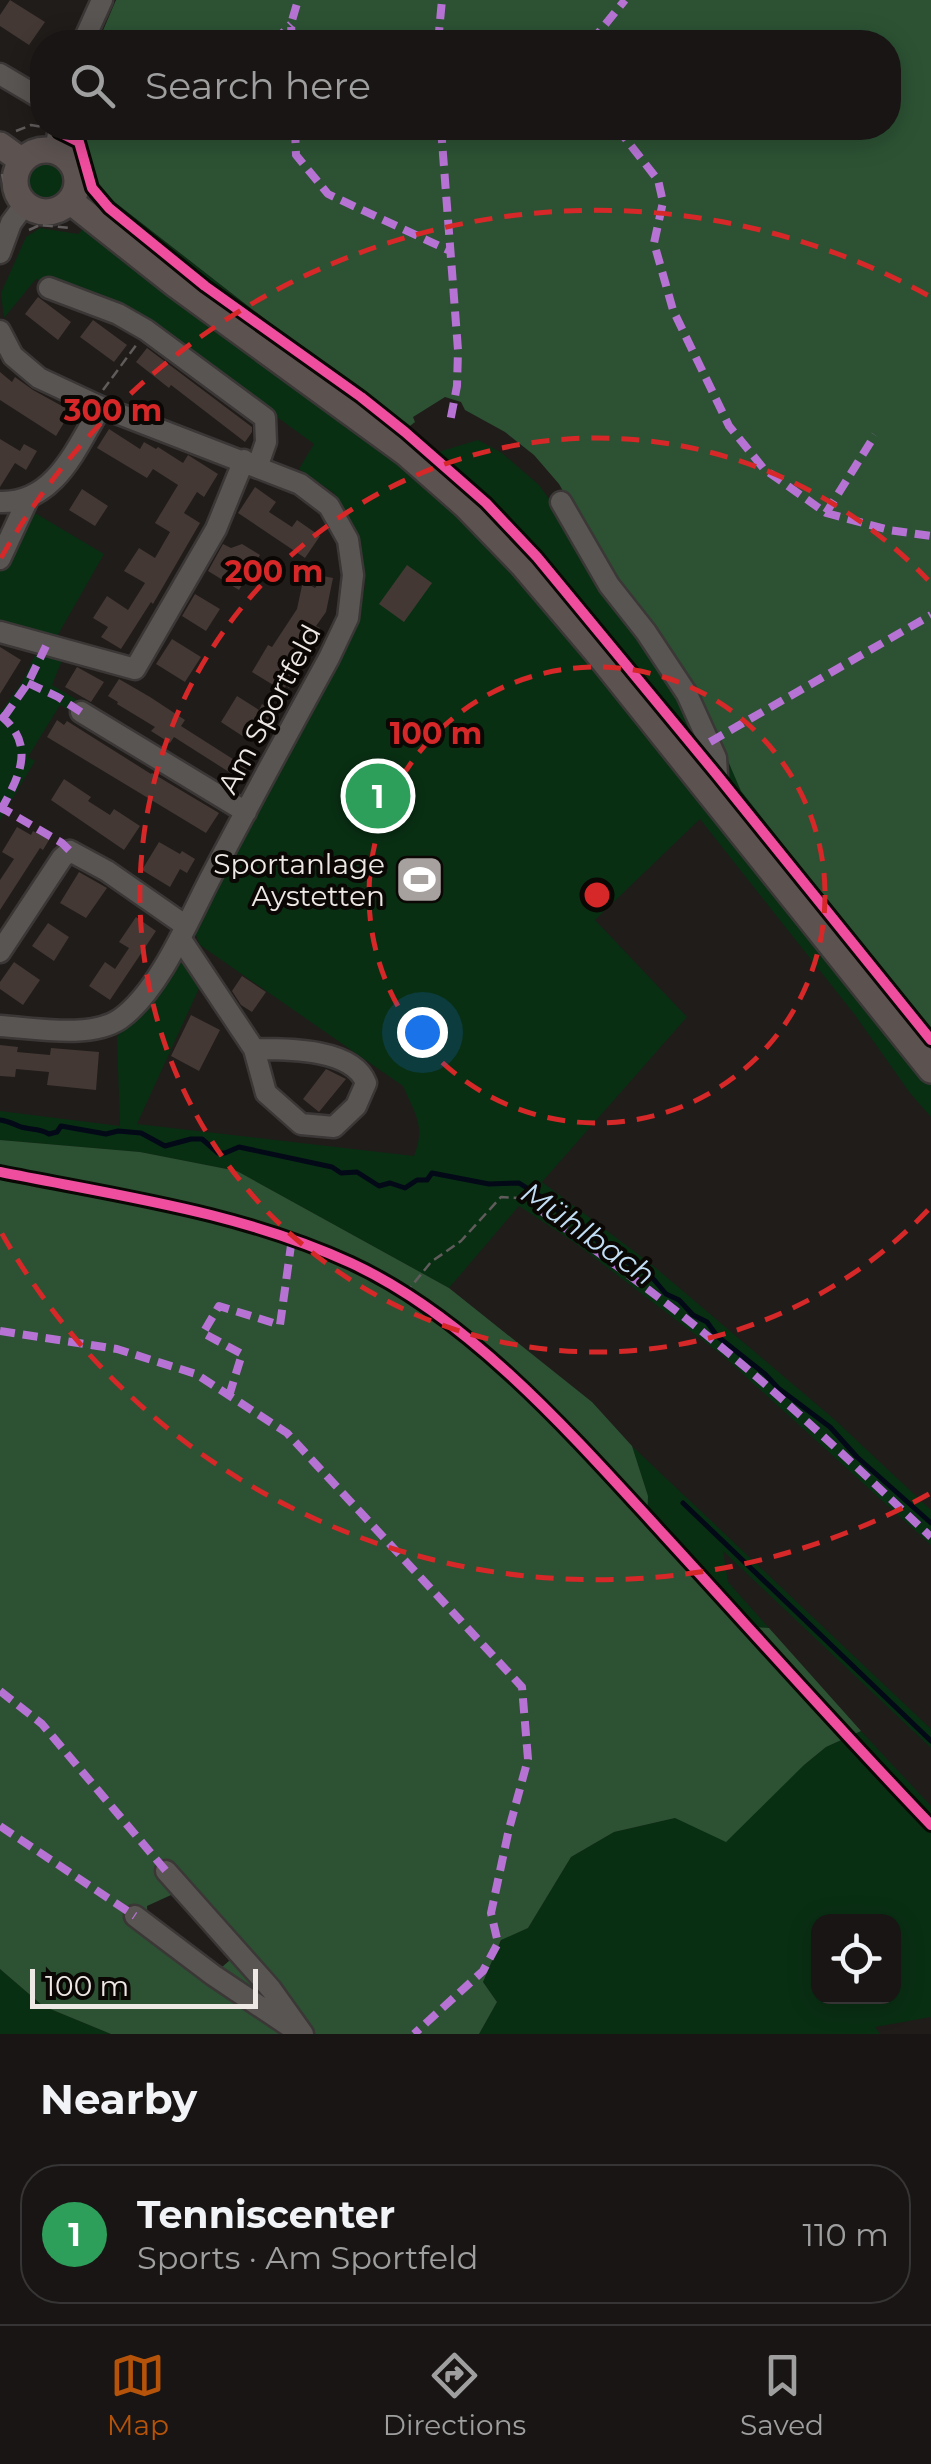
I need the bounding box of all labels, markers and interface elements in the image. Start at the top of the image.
search box [30,30,901,140]
icon: search [65,58,120,113]
text: Search here [145,62,371,109]
text: 300 m [63,392,162,429]
text: 200 m [225,553,323,590]
street label: Am Sportfeld [210,619,328,799]
text: 100 m [390,715,482,752]
pin: 1 [346,758,410,834]
place label: Sportanlage Aystetten [213,847,385,913]
sports icon: Sportanlage Aystetten [394,854,446,906]
centre of rings [579,877,615,913]
your location [397,1007,448,1058]
water label: Mühlbach [514,1174,662,1293]
map controls [811,1914,901,2004]
button: locate [811,1914,901,2004]
scale bar [30,1964,258,2008]
text: 100 m [45,1969,129,2003]
text: Nearby [40,2073,197,2125]
text: Tenniscenter [137,2191,395,2238]
text: 1 [68,2215,81,2254]
text: 110 m [802,2215,889,2254]
text: Sports · Am Sportfeld [137,2238,478,2277]
tab: Map [107,2348,169,2442]
tab: Directions [383,2348,526,2442]
tab: Saved [740,2348,824,2442]

